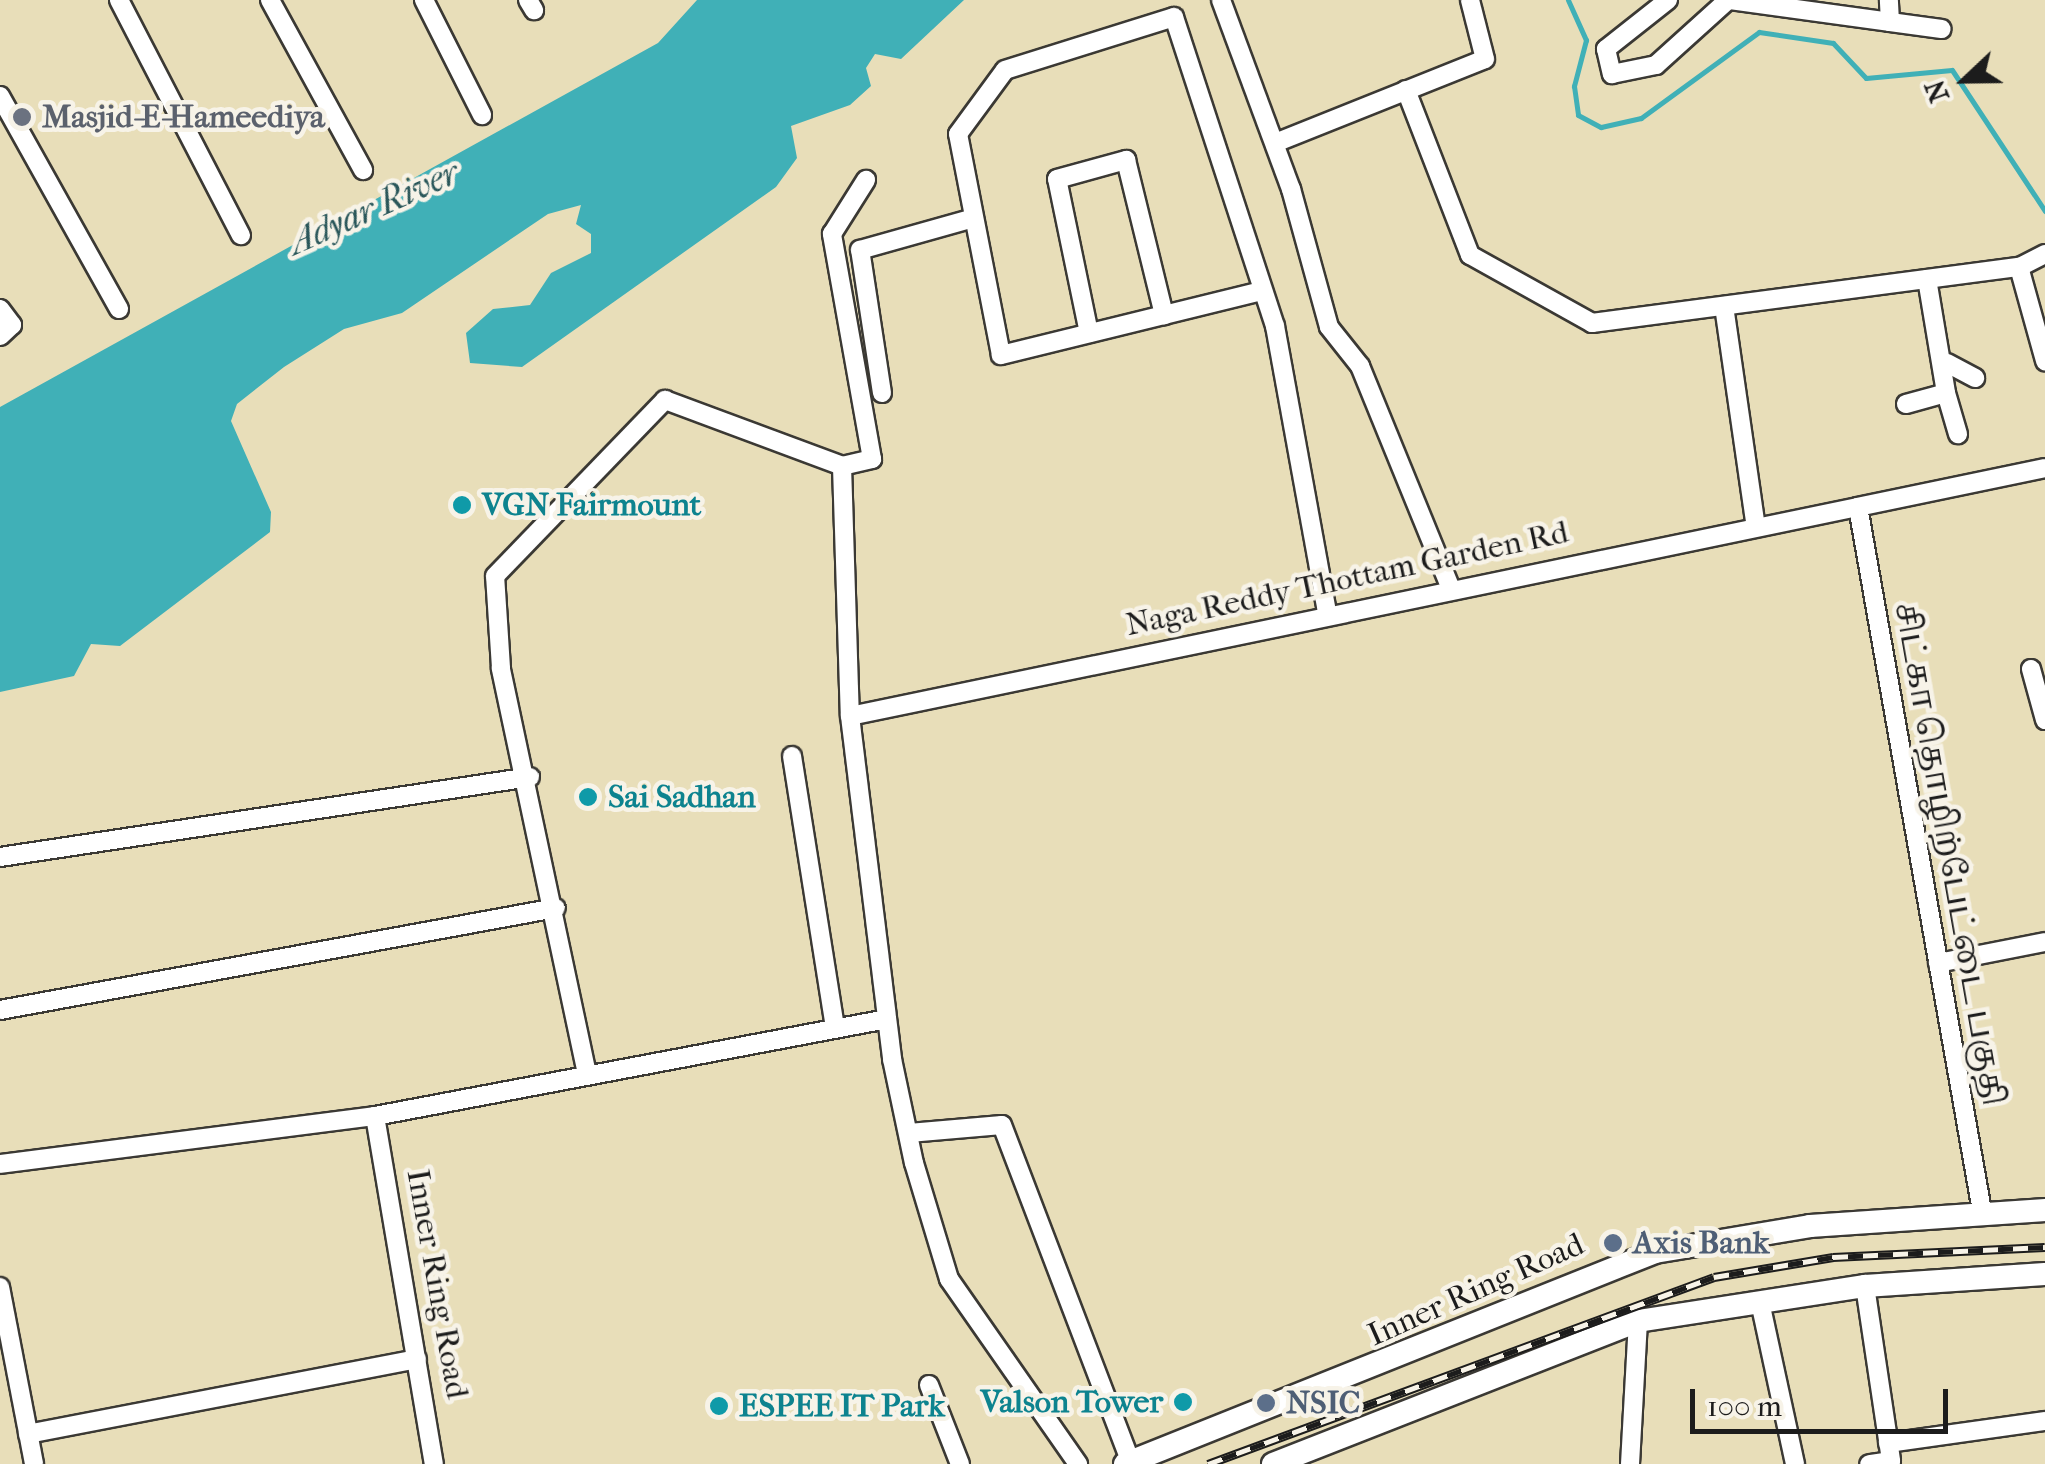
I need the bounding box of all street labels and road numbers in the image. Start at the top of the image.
street label: Naga Reddy Thottam Garden Rd [1122,513,1572,645]
street label: சிட்கா தொழிற்பேட்டை பகுதி [1886,599,2012,1109]
street label: Inner Ring Road [398,1166,476,1402]
street label: Inner Ring Road [1362,1225,1590,1355]

